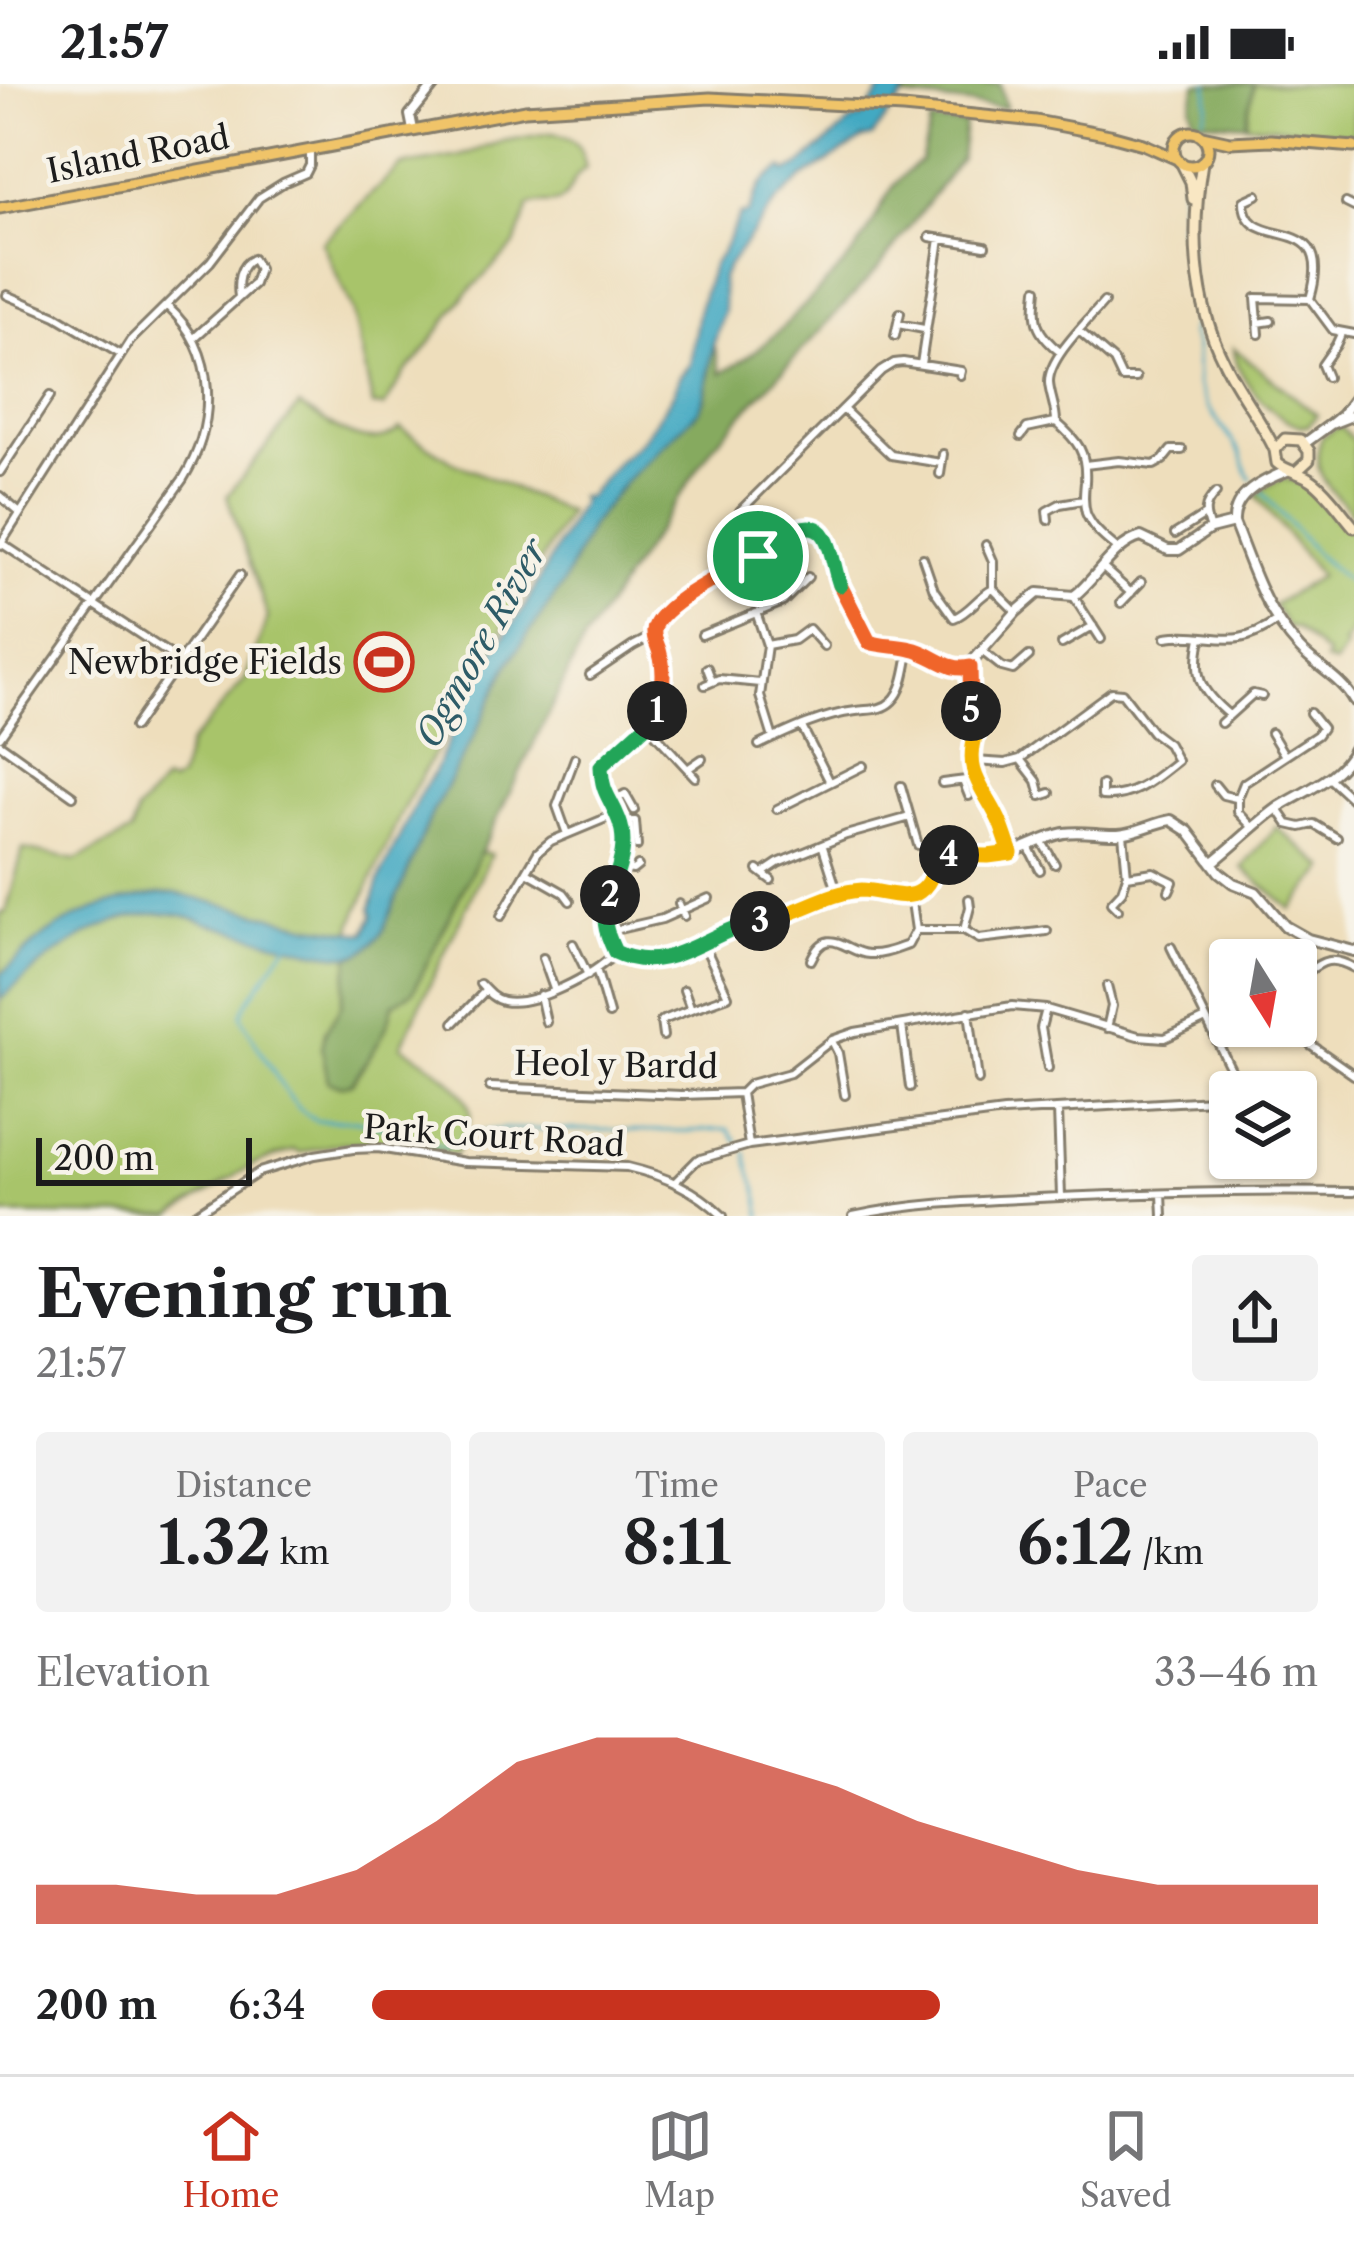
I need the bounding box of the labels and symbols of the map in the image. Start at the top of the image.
street label: Island Road [43,116,233,192]
pin [707,505,809,607]
water label: Ogmore River [406,529,557,755]
sports icon: Newbridge Fields [353,631,415,693]
place label: Newbridge Fields [68,642,342,683]
pin: 1 [627,681,687,741]
pin: 5 [941,681,1001,741]
pin: 4 [919,825,979,885]
pin: 2 [580,865,640,925]
pin: 3 [730,891,790,951]
north arrow [1209,939,1317,1047]
street label: Heol y Bardd [514,1043,718,1087]
street label: Park Court Road [362,1106,626,1166]
scale bar [36,1132,252,1185]

